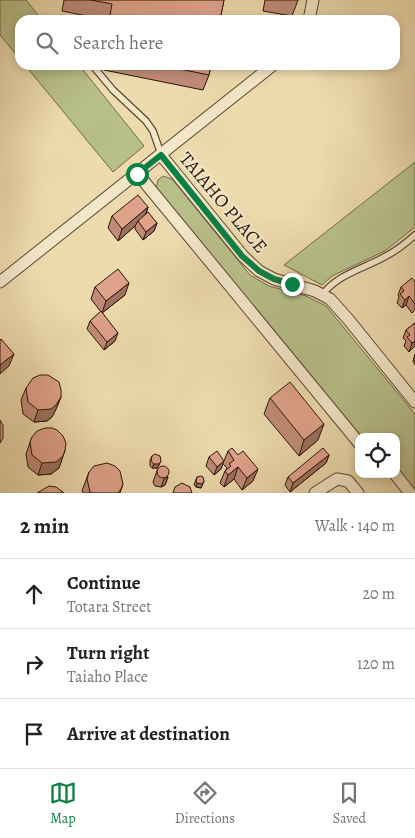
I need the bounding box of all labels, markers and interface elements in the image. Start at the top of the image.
search box [15,15,400,70]
icon: search [33,29,61,57]
text: Search here [73,30,163,56]
street label: TAIAHO PLACE [173,147,273,259]
route start [126,163,149,186]
route end [281,273,304,296]
map controls [355,433,400,478]
button: locate [355,433,400,478]
text: 2 min [20,512,69,540]
text: Walk · 140 m [315,515,395,537]
text: Continue [67,570,141,596]
icon: ahead [20,580,48,608]
text: 20 m [362,583,395,605]
text: Totara Street [67,596,151,618]
text: Turn right [67,640,149,666]
icon: right [20,650,48,678]
text: 120 m [357,653,395,675]
text: Taiaho Place [67,666,148,688]
icon: arrive [20,720,48,748]
text: Arrive at destination [67,721,230,747]
tab: Map [49,779,77,828]
tab: Directions [175,779,235,828]
tab: Saved [333,779,366,828]

